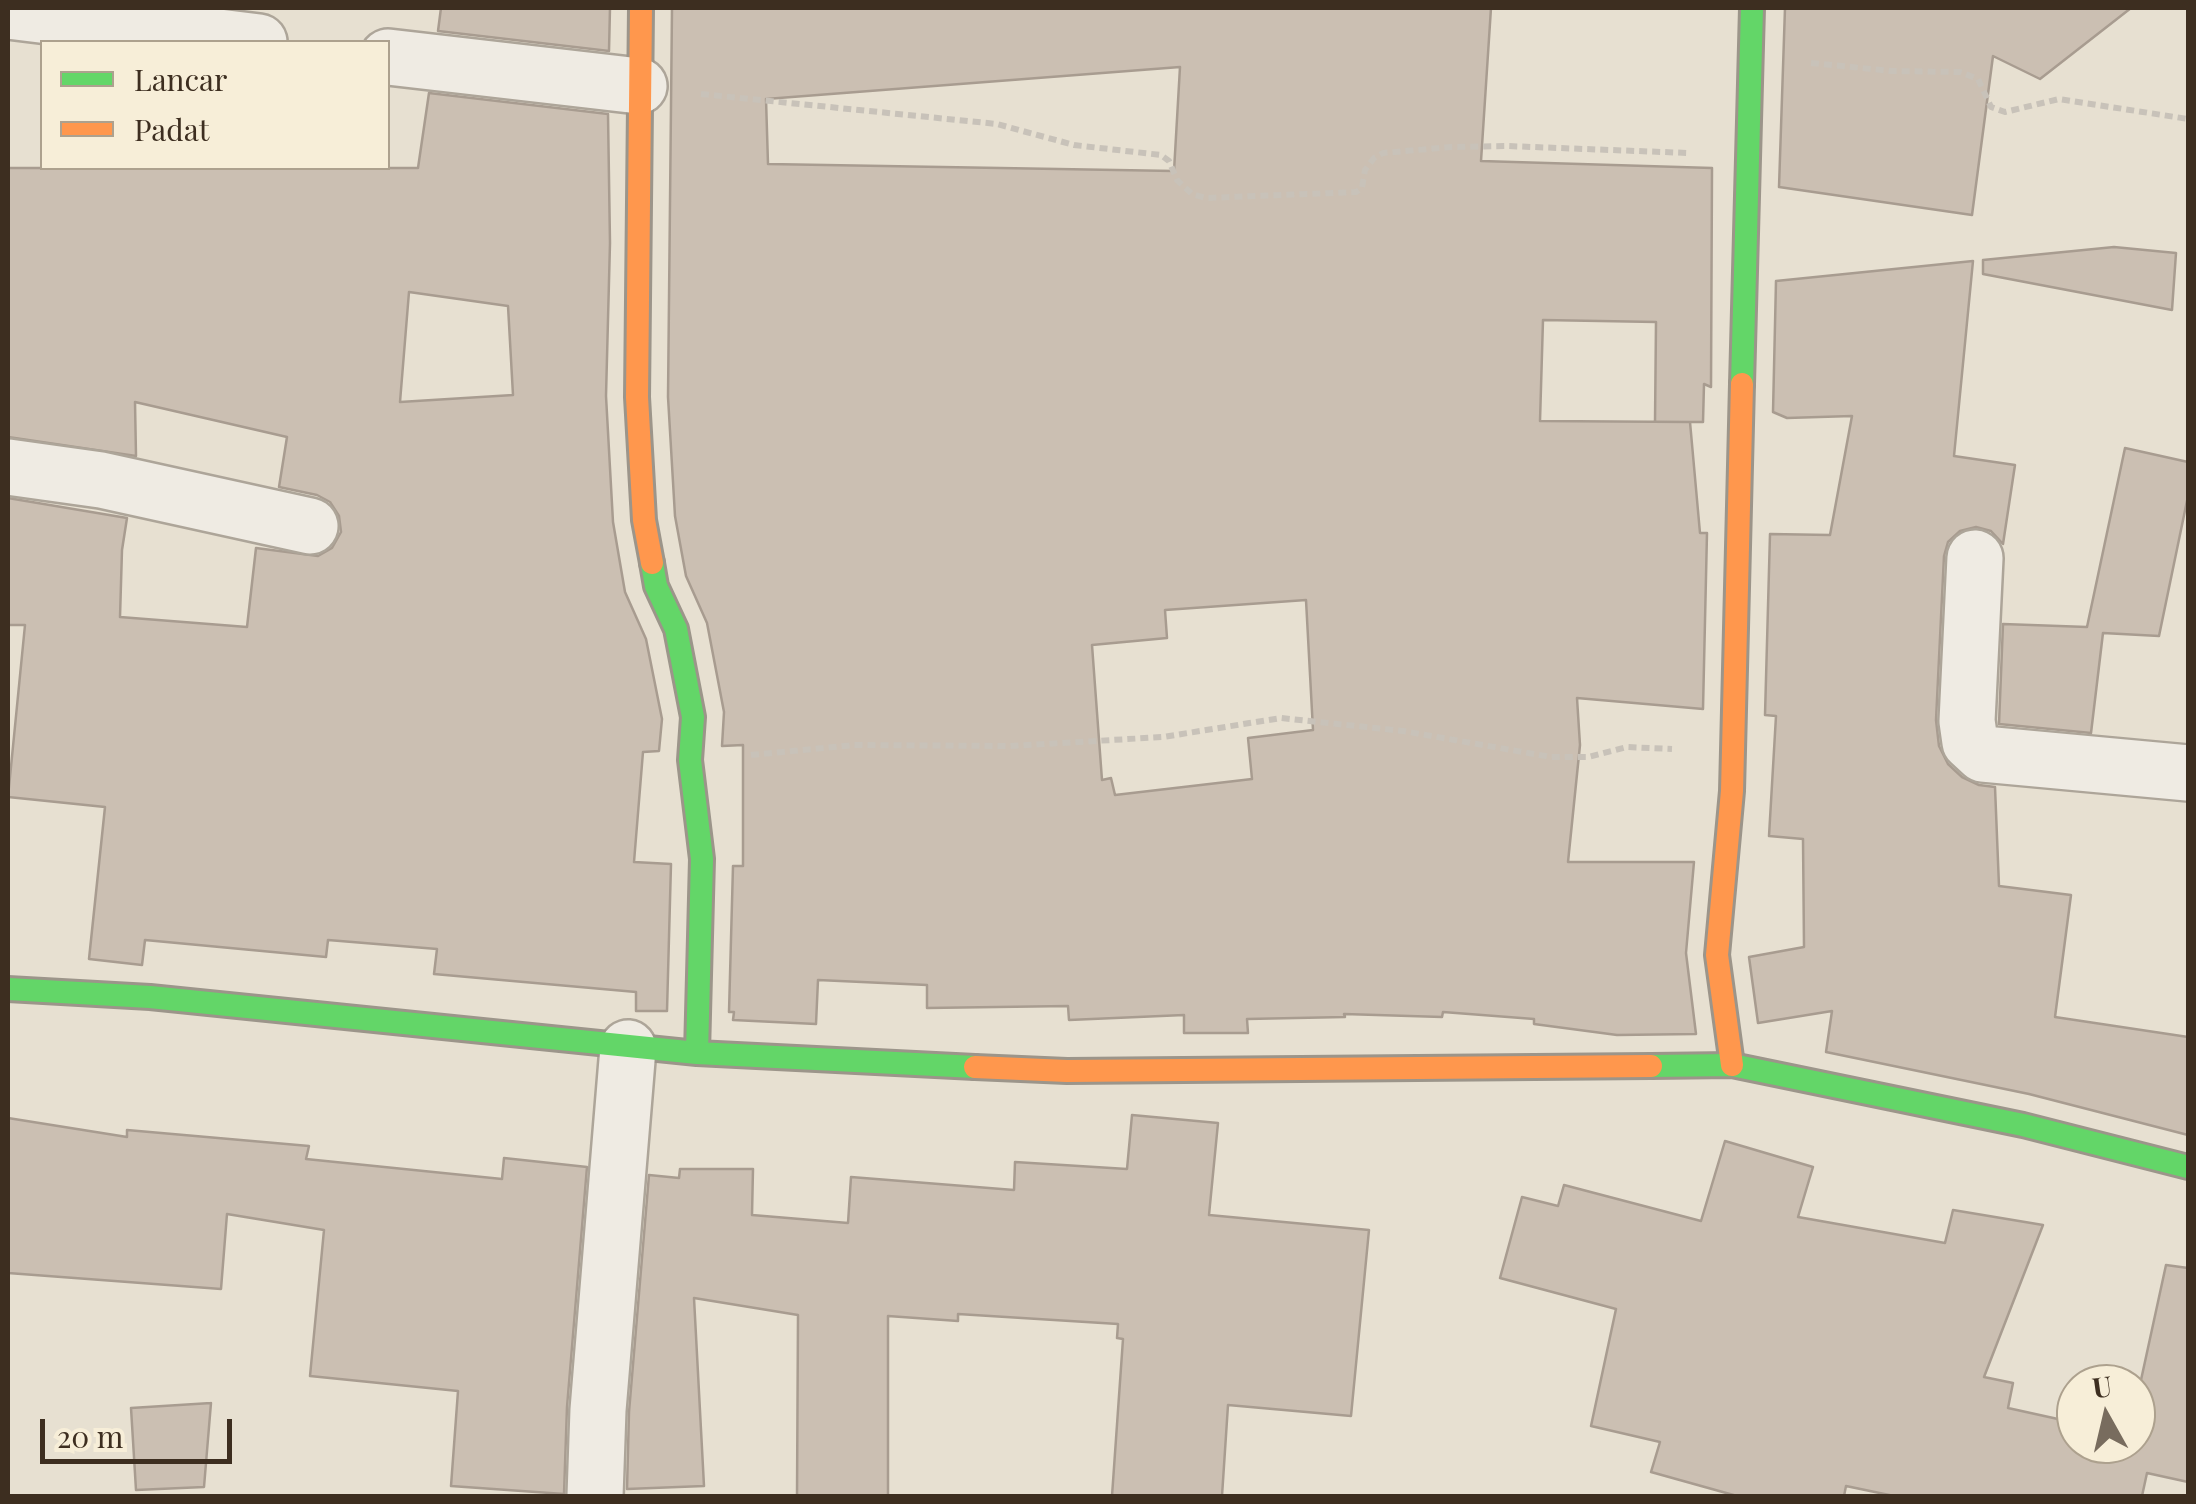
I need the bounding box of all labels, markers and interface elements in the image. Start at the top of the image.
legend [40,40,390,170]
text: Lancar [134,59,227,99]
text: Padat [134,109,209,149]
north arrow [2056,1364,2156,1464]
text: U [2090,1366,2114,1405]
scale bar [45,1399,238,1461]
text: 20 m [57,1416,123,1456]

